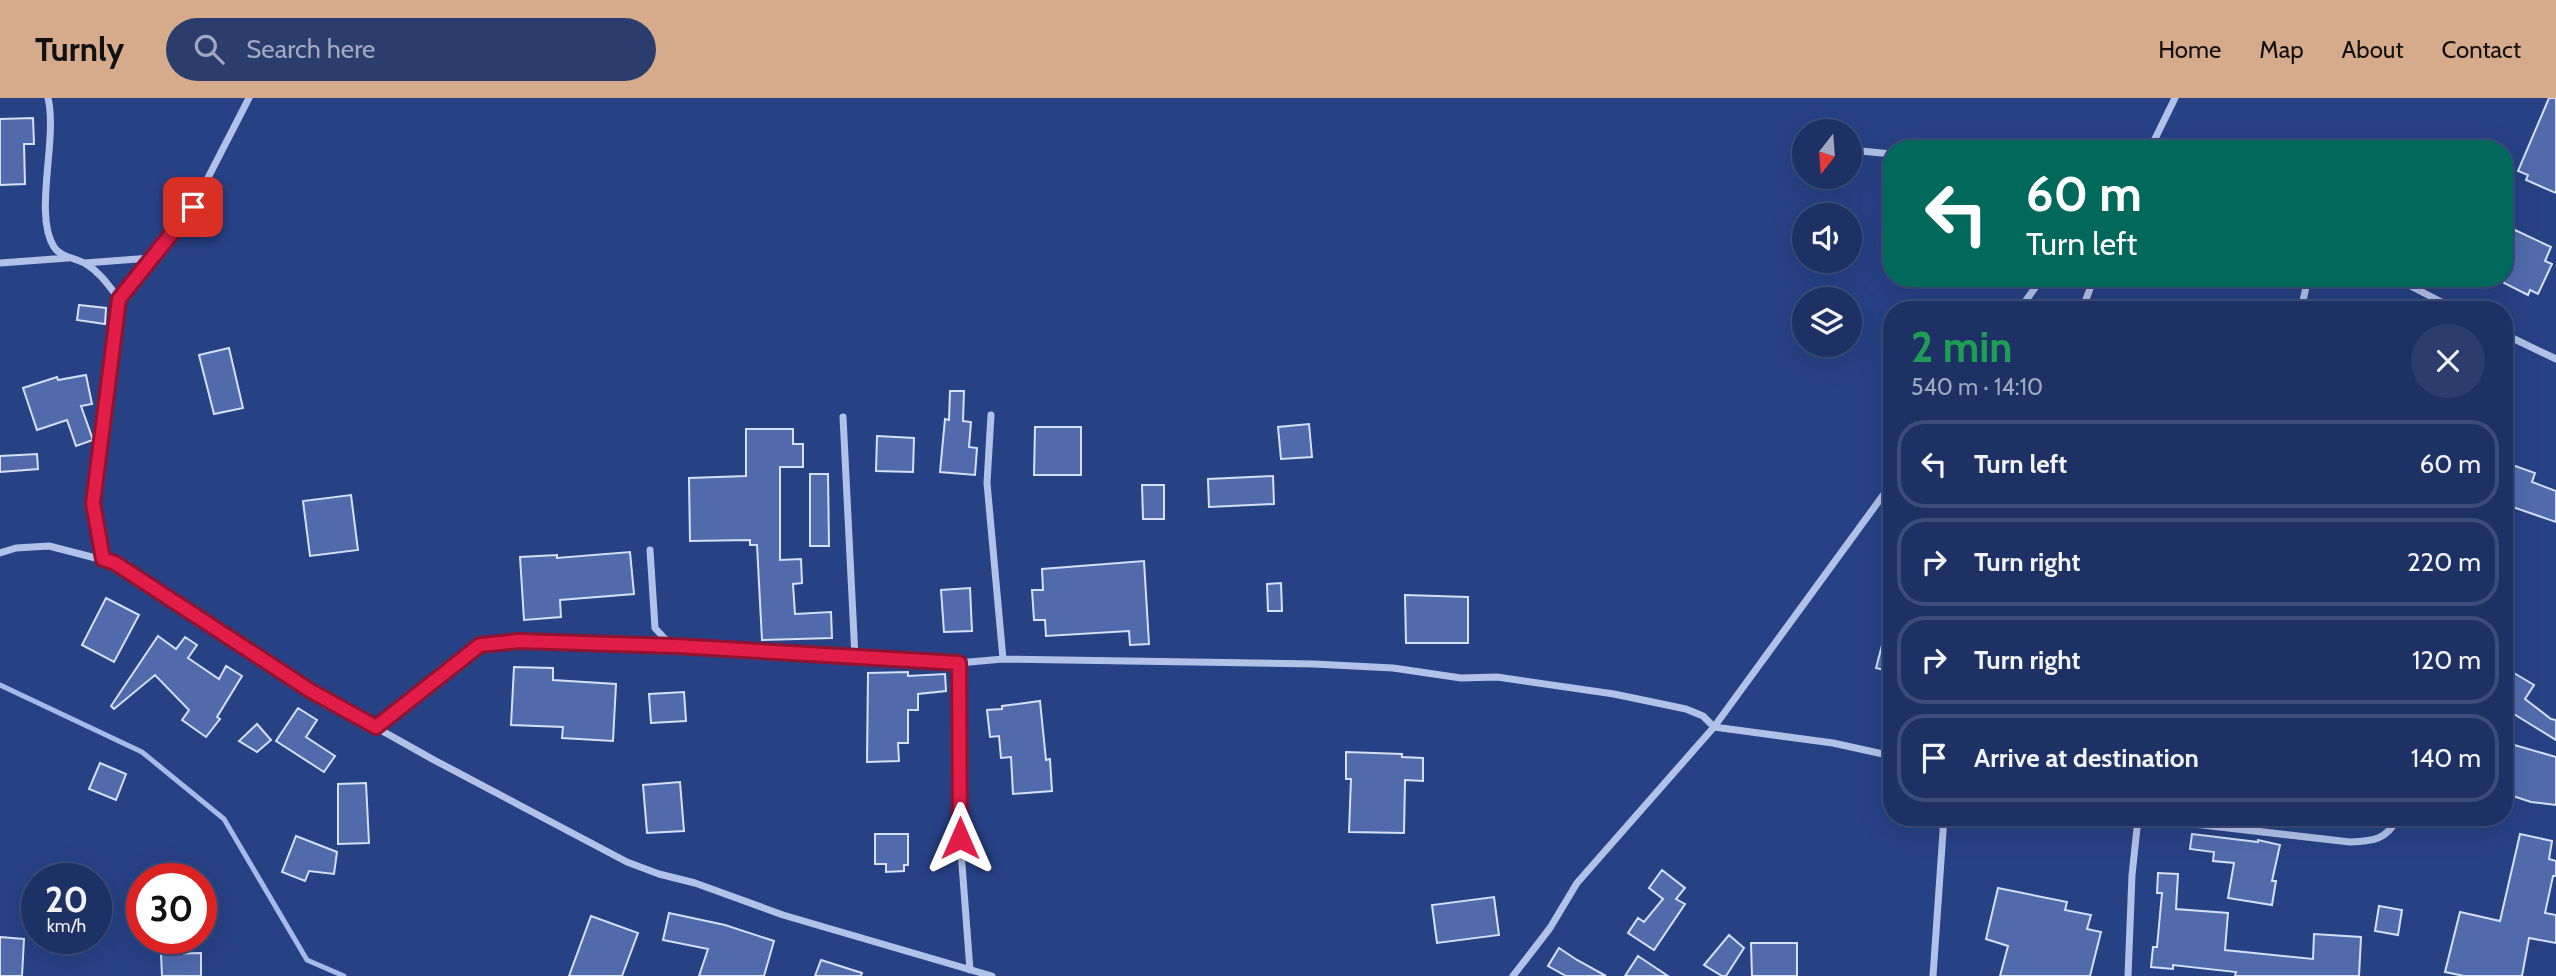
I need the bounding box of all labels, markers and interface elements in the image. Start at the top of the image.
search box [166,18,656,81]
text: Turnly [35,29,124,69]
icon: search [190,30,228,68]
text: Search here [246,33,375,65]
text: Home [2158,35,2221,64]
text: Map [2259,35,2304,64]
text: About [2342,35,2404,64]
text: Contact [2442,35,2521,64]
north arrow [1792,119,1862,189]
map controls [1792,119,1862,357]
text: 60 m [2026,164,2142,223]
icon: left [1911,168,2002,259]
pin [163,177,223,237]
icon: arrive [174,188,212,226]
button: sound [1792,203,1862,273]
text: Turn left [2026,224,2137,263]
button: layers [1792,287,1862,357]
text: 2 min [1911,321,2012,373]
button: close [2411,324,2485,398]
text: 540 m · 14:10 [1911,373,2043,401]
icon: left [1915,445,1953,483]
text: Turn left [1974,448,2067,480]
text: 60 m [2419,448,2481,480]
icon: right [1915,543,1953,581]
text: Turn right [1974,546,2080,578]
text: 220 m [2407,546,2481,578]
icon: right [1915,641,1953,679]
text: Turn right [1974,644,2080,676]
text: 120 m [2412,644,2481,676]
icon: arrive [1915,739,1953,777]
text: Arrive at destination [1974,742,2199,774]
text: 140 m [2411,742,2481,774]
position arrow [923,801,997,875]
speed limit sign: 30 [126,863,217,954]
text: 20 [45,878,88,921]
text: km/h [47,915,86,937]

